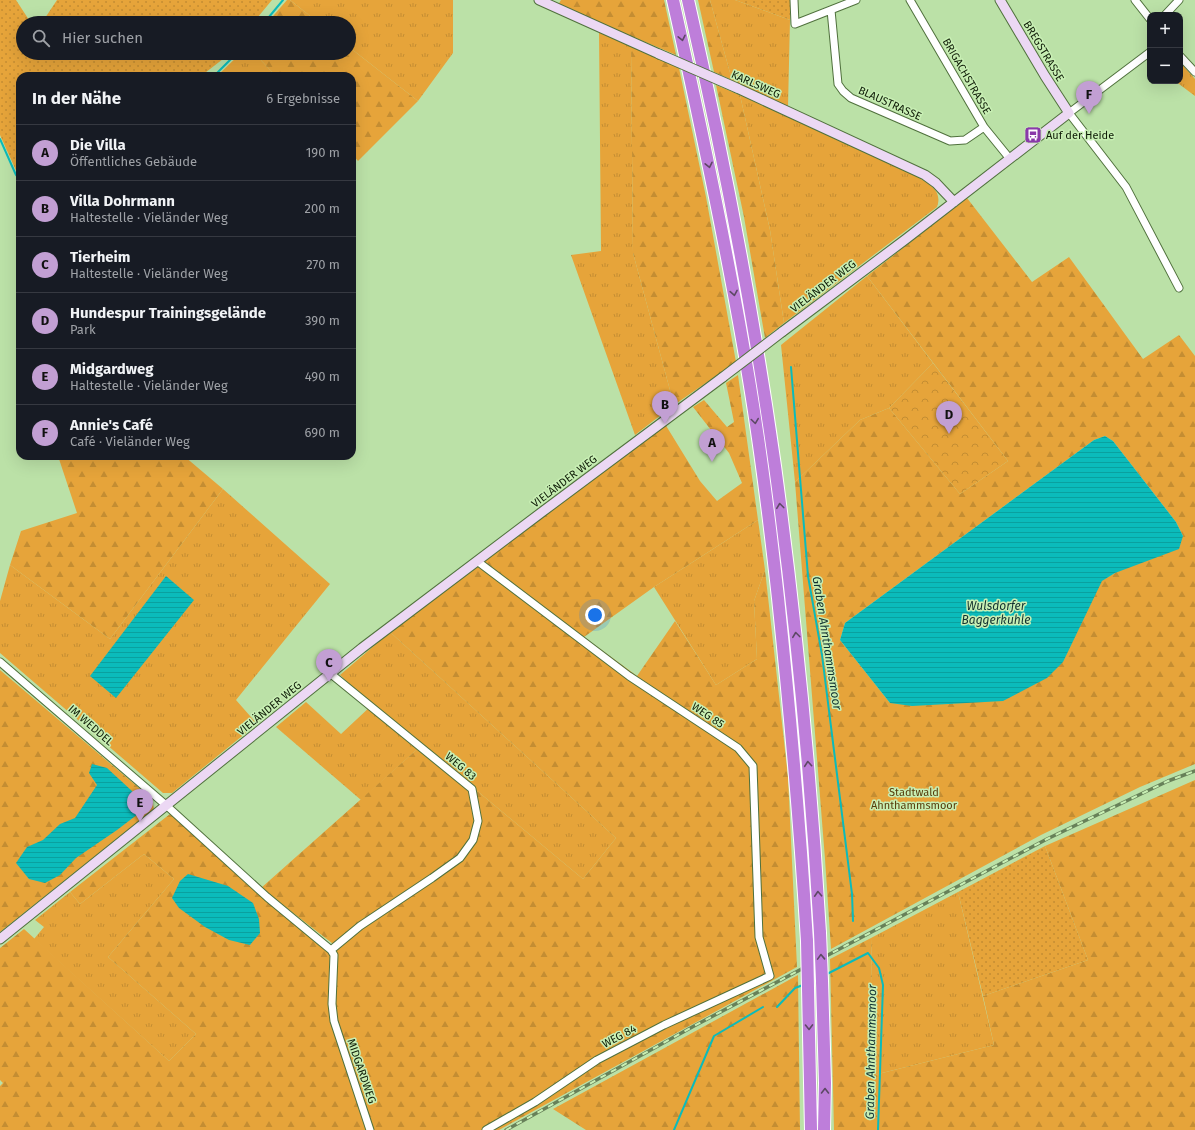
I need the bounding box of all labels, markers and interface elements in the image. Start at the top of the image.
map controls [1147,12,1183,84]
button: + [1147,12,1183,48]
search box [16,16,356,60]
street label: BREGSTRASSE [1020,19,1067,84]
icon: search [30,27,52,49]
text: Hier suchen [62,29,143,47]
one-way arrow [677,35,685,41]
street label: BRIGACHSTRASSE [940,36,994,117]
button: − [1147,48,1183,84]
street label: KARLSWEG [729,68,782,101]
pin: F [1076,81,1102,114]
street label: BLAUSTRASSE [856,84,923,123]
text: In der Nähe [32,88,121,109]
text: 6 Ergebnisse [266,91,340,106]
bus stop icon: Auf der Heide [1023,125,1043,145]
place label: Auf der Heide [1046,129,1114,142]
text: Die Villa [70,136,126,154]
text: A [41,145,49,160]
text: 190 m [306,145,340,160]
text: Öffentliches Gebäude [70,154,197,169]
one-way arrow [705,162,713,168]
text: Villa Dohrmann [70,192,175,210]
text: B [41,201,49,216]
text: 200 m [304,201,340,216]
text: Haltestelle · Vieländer Weg [70,210,228,225]
text: Tierheim [70,248,130,266]
text: C [41,257,49,272]
text: 270 m [306,257,340,272]
street label: VIELÄNDER WEG [787,257,859,315]
text: Haltestelle · Vieländer Weg [70,266,228,281]
one-way arrow [729,290,738,296]
text: Hundespur Trainingsgelände [70,304,266,322]
text: D [41,313,49,328]
text: 390 m [305,313,340,328]
text: Park [70,322,96,337]
text: Midgardweg [70,360,154,378]
text: E [42,369,48,384]
text: 490 m [305,369,340,384]
text: Haltestelle · Vieländer Weg [70,378,228,393]
pin: B [652,391,678,424]
pin: D [936,401,962,434]
text: Annie's Café [70,416,153,434]
one-way arrow [750,418,759,424]
text: F [42,425,48,440]
text: 690 m [305,425,340,440]
pin: A [699,429,725,462]
text: Café · Vieländer Weg [70,434,190,449]
street label: VIELÄNDER WEG [528,452,600,510]
one-way arrow [776,503,785,509]
water label: Graben Ahnthammsmoor [810,575,845,711]
water label: Wulsdorfer Baggerkuhle [962,599,1030,627]
your location [585,605,605,625]
one-way arrow [792,632,801,638]
pin: C [316,649,342,682]
street label: VIELÄNDER WEG [234,678,304,738]
street label: WEG 85 [689,700,727,731]
street label: IM WEDDEL [66,702,116,749]
street label: WEG 83 [443,750,479,783]
one-way arrow [804,761,813,767]
park label: Stadtwald Ahnthammsmoor [871,786,958,812]
pin: E [127,789,153,822]
one-way arrow [814,891,823,897]
one-way arrow [817,954,825,960]
water label: Graben Ahnthammsmoor [863,984,879,1120]
street label: WEG 84 [600,1022,639,1051]
one-way arrow [805,1024,813,1030]
street label: MIDGARDWEG [344,1037,379,1105]
one-way arrow [821,1088,829,1094]

